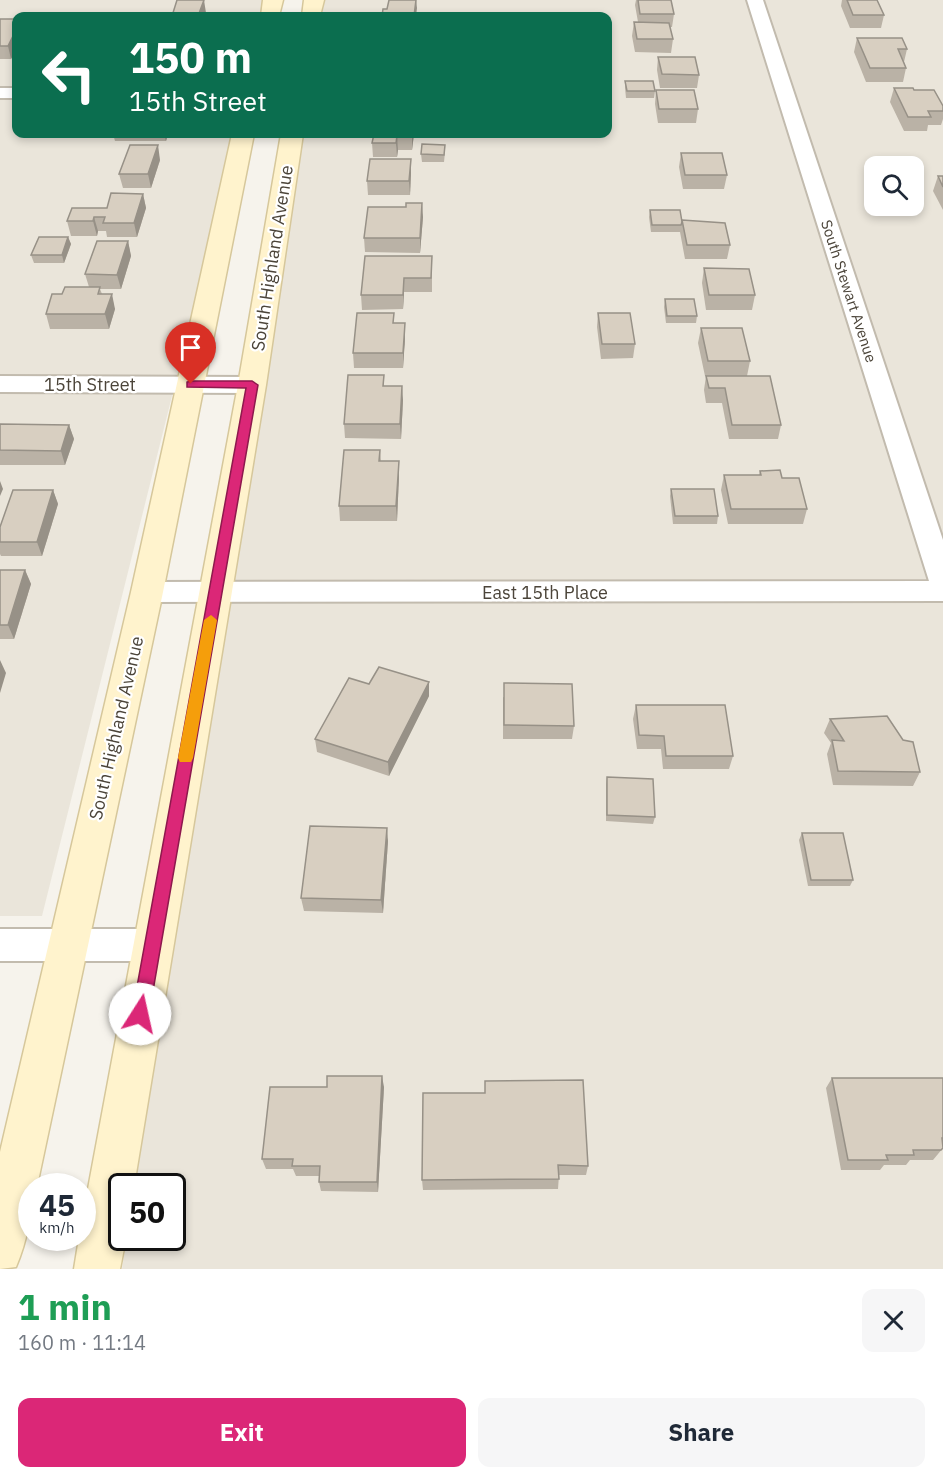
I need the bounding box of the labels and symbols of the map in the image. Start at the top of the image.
street label: South Highland Avenue [246,163,298,353]
street label: South Stewart Avenue [817,217,881,365]
pin [165,322,216,384]
street label: 15th Street [44,373,136,396]
street label: East 15th Place [482,581,608,604]
street label: South Highland Avenue [84,634,148,822]
position arrow [108,982,172,1046]
speed limit sign: 50 [108,1173,186,1251]

